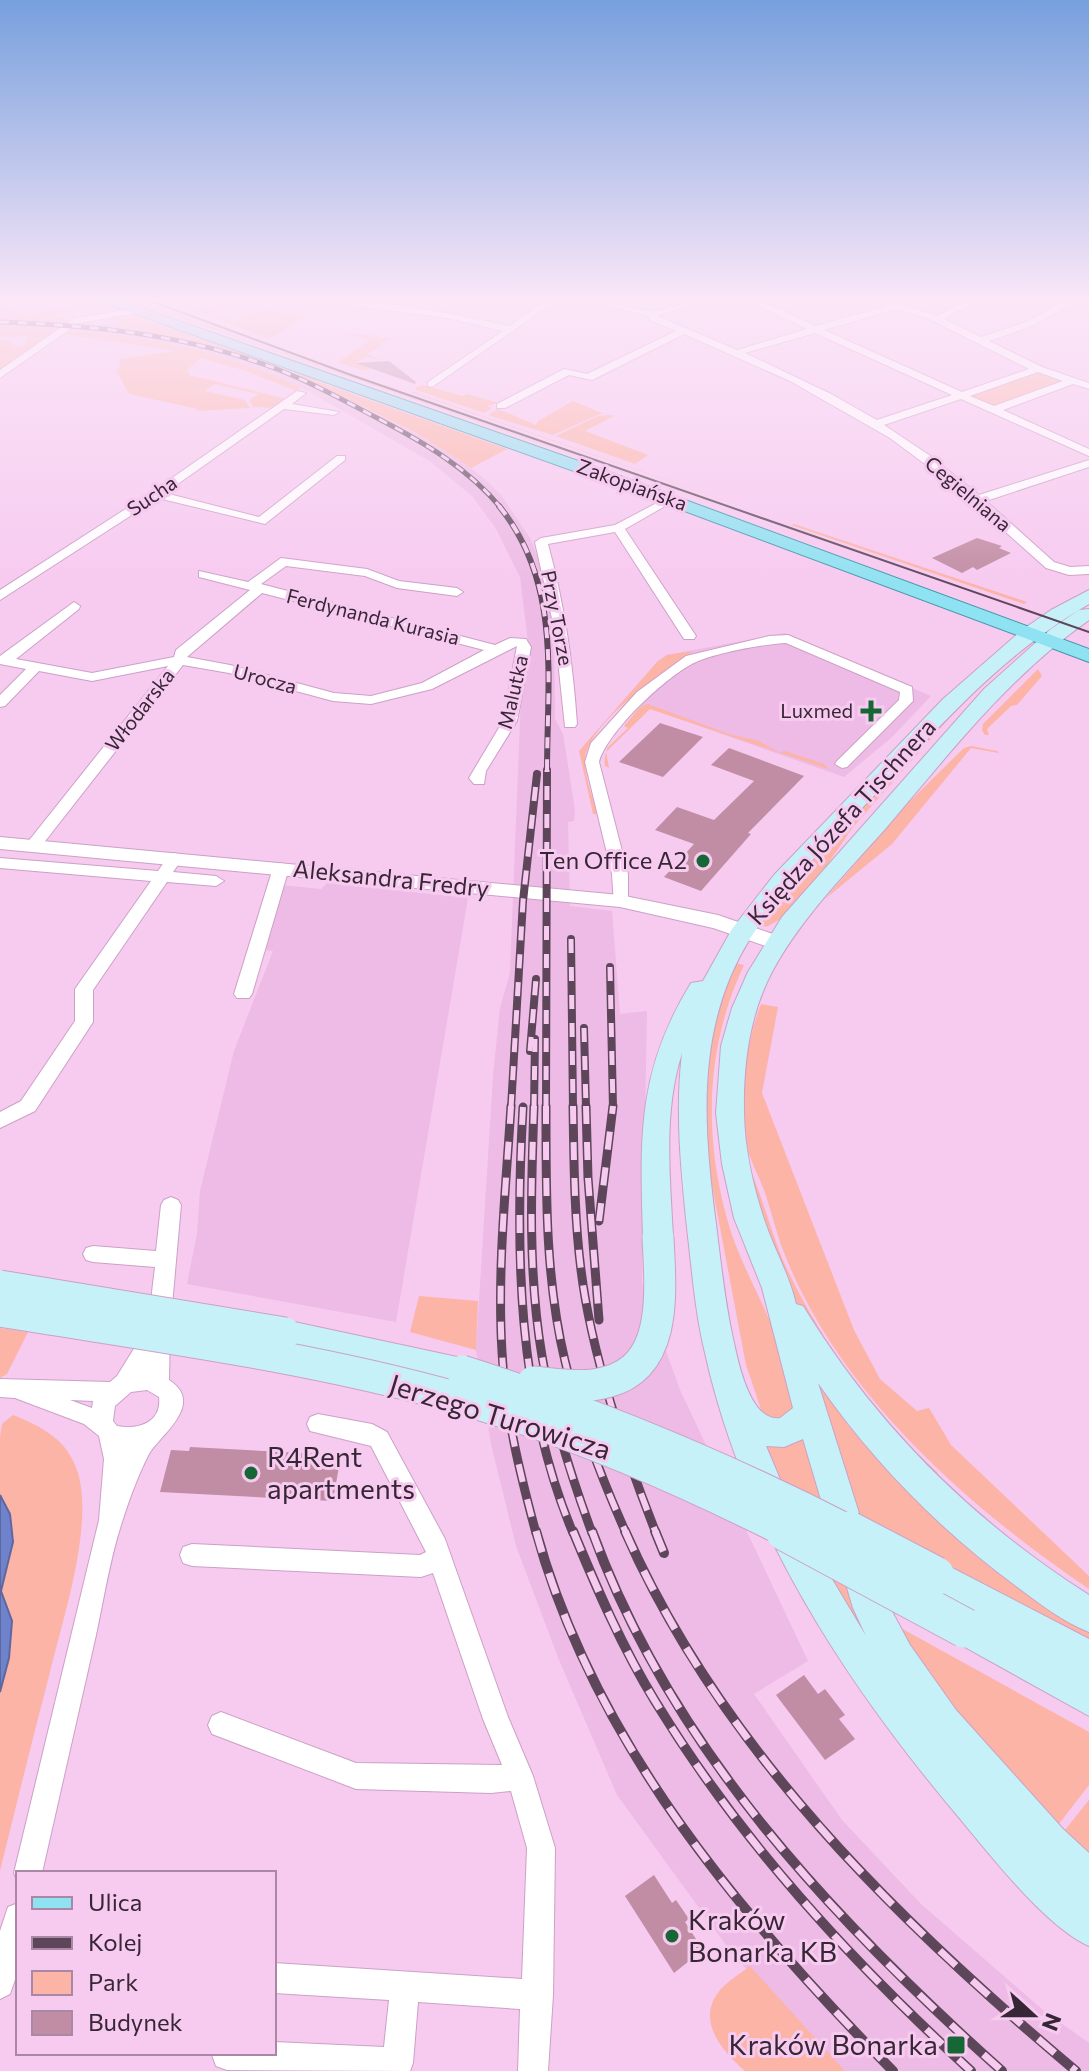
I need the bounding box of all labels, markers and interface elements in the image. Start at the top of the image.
street label: Cegielniana [921,450,1017,536]
street label: Zakopiańska [574,453,691,515]
street label: Sucha [122,470,181,520]
street label: Przy Torze [537,568,579,667]
street label: Ferdynanda Kurasia [284,583,462,649]
street label: Malutka [492,652,532,731]
street label: Urocza [231,658,300,698]
street label: Włodarska [100,663,179,755]
place label: Luxmed [780,698,853,722]
marker: Luxmed [860,700,882,722]
street label: Księdza Józefa Tischnera [741,712,941,930]
place label: Ten Office A2 [539,845,687,874]
marker: Ten Office A2 [694,852,712,870]
street label: Aleksandra Fredry [292,853,491,902]
street label: Jerzego Turowicza [385,1366,615,1466]
place label: R4Rent apartments [267,1439,415,1505]
marker: R4Rent apartments [242,1464,260,1482]
legend [16,1871,276,2055]
text: Ulica [88,1887,142,1916]
place label: Kraków Bonarka KB [688,1902,837,1968]
text: Kolej [88,1927,142,1956]
marker: Kraków Bonarka KB [663,1927,681,1945]
text: Park [88,1967,138,1996]
north arrow [993,1975,1073,2055]
text: Budynek [88,2007,183,2036]
text: N [1037,2010,1068,2035]
place label: Kraków Bonarka [729,2027,938,2061]
marker: Kraków Bonarka [945,2034,967,2056]

